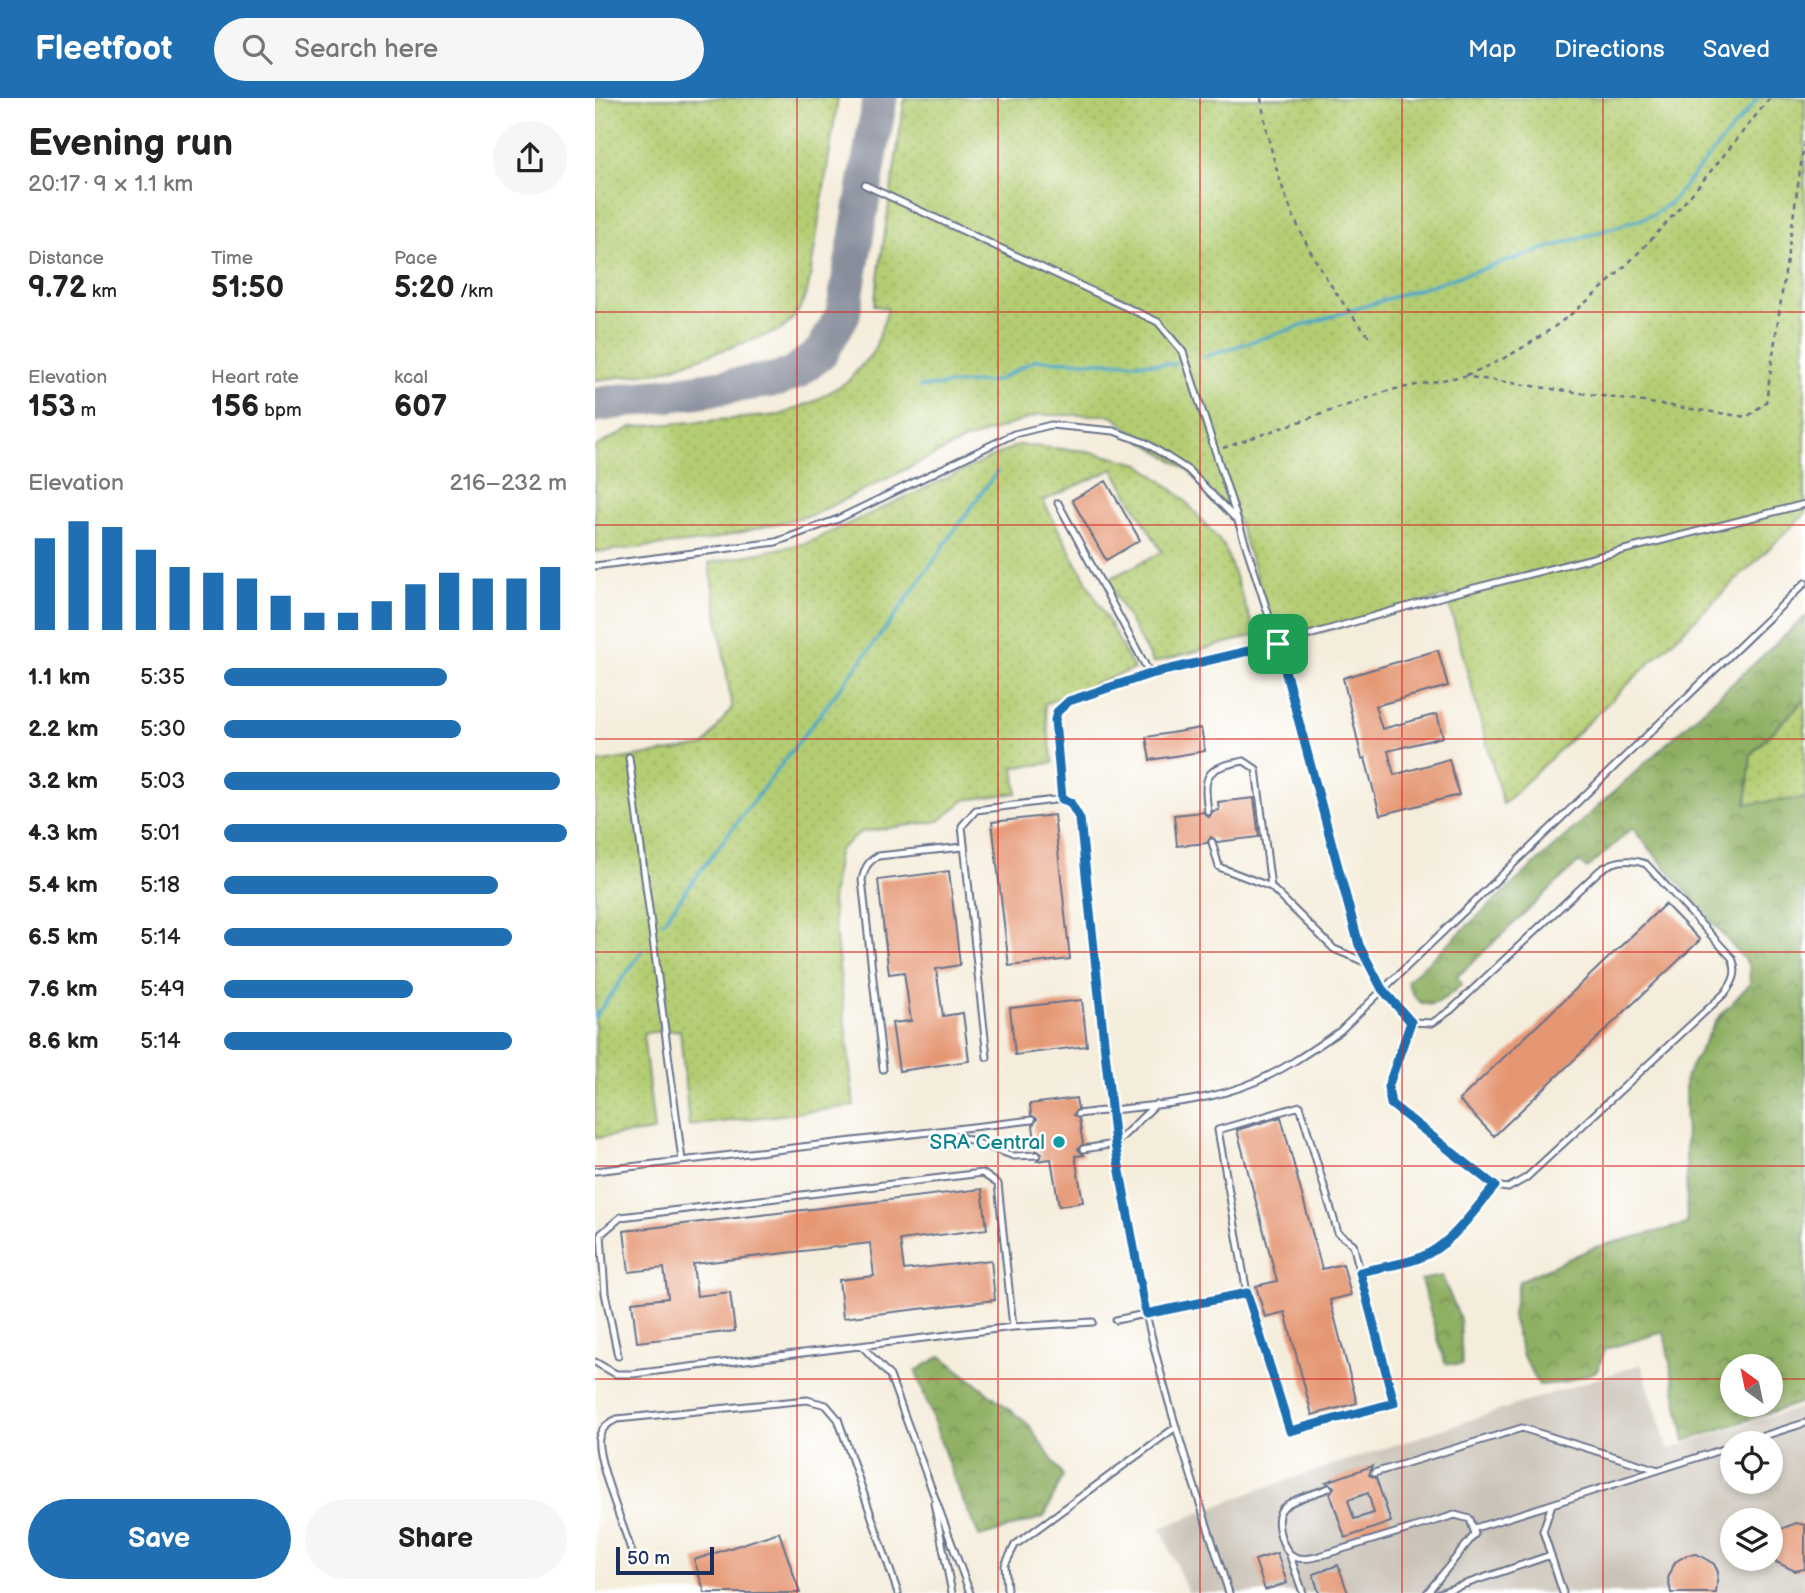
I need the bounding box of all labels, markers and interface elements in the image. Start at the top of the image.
search box [214,18,704,81]
text: Fleetfoot [35,29,172,69]
icon: search [238,30,276,68]
text: Search here [294,34,438,65]
text: Map [1468,35,1516,64]
text: Directions [1554,35,1665,64]
text: Saved [1703,35,1770,64]
text: Evening run [28,121,233,166]
button: share [493,121,567,195]
text: 20:17 · 9 × 1.1 km [28,170,193,198]
text: Distance [28,247,104,270]
text: Time [211,247,253,270]
text: Pace [394,247,437,270]
text: 9.72 [28,270,87,306]
text: 51:50 [211,270,284,306]
text: 5:20 [394,270,455,306]
text: km [87,280,117,303]
text: /km [455,280,493,303]
text: Elevation [28,366,107,389]
text: Heart rate [211,366,299,389]
text: kcal [394,366,428,389]
text: 153 [28,389,75,425]
text: 156 [211,389,259,425]
text: 607 [394,389,447,425]
text: m [75,399,96,422]
text: bpm [259,399,302,422]
text: Elevation [28,469,124,497]
text: 216–232 m [450,469,567,497]
pin [1248,614,1308,674]
icon: arrive [1259,625,1297,663]
text: 1.1 km [28,663,90,691]
text: 5:35 [140,663,185,691]
text: 2.2 km [28,715,99,743]
text: 5:30 [140,715,186,743]
text: 3.2 km [28,767,98,795]
text: 5:03 [140,767,186,795]
text: 4.3 km [28,819,98,847]
text: 5:01 [140,819,180,847]
text: 5.4 km [28,871,98,899]
text: 5:18 [140,871,180,899]
text: 6.5 km [28,923,98,951]
text: 5:14 [140,923,181,951]
text: 7.6 km [28,975,98,1003]
text: 5:49 [140,975,185,1003]
text: 8.6 km [28,1027,99,1055]
text: 5:14 [140,1027,181,1055]
place label: SRA Central [929,1130,1045,1155]
marker: SRA Central [1051,1134,1067,1150]
north arrow [1720,1354,1783,1418]
map controls [1720,1354,1783,1571]
button: locate [1720,1431,1783,1494]
button: Save [28,1499,291,1579]
button: Share [305,1499,567,1579]
button: layers [1720,1508,1783,1571]
scale bar [616,1544,714,1576]
text: 50 m [627,1547,670,1570]

